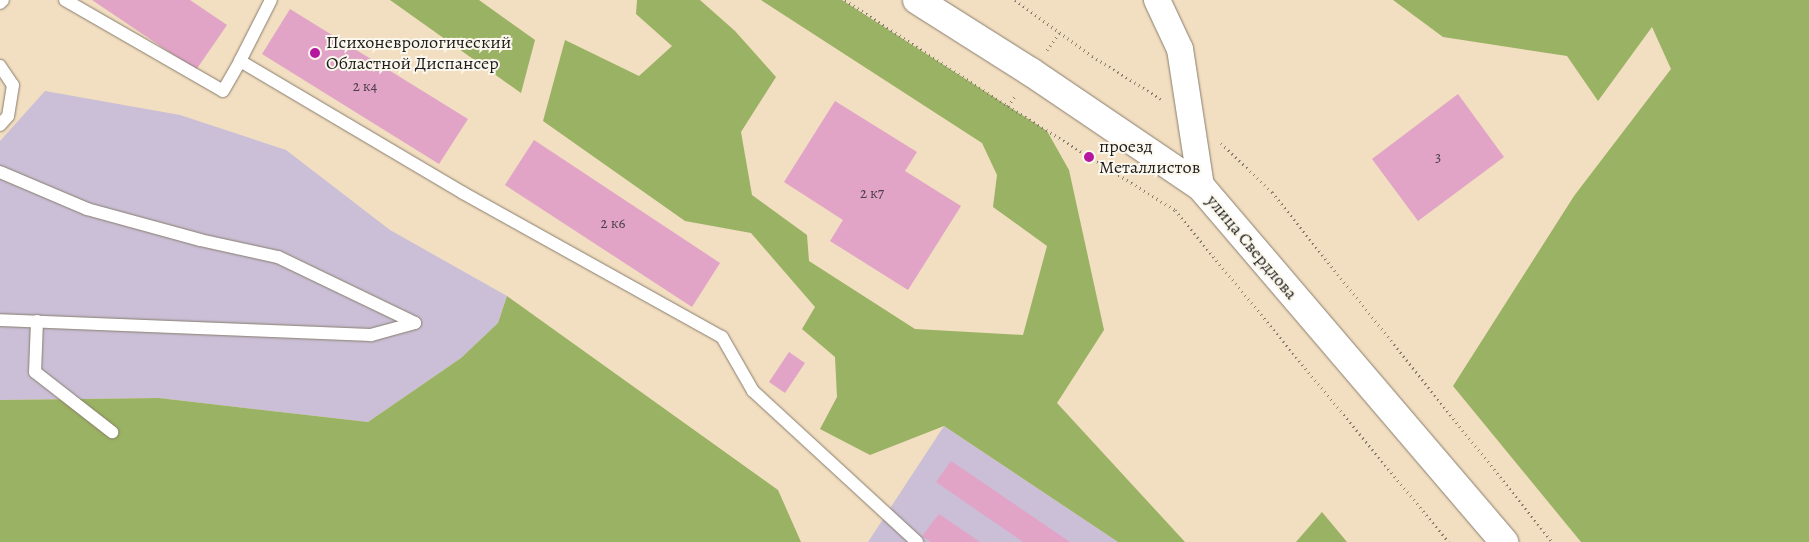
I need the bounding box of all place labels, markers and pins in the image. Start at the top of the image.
place label: Психоневрологический Областной Диспансер [326,32,511,74]
marker: Психоневрологический Областной Диспансер [308,46,322,60]
place label: проезд Металлистов [1099,136,1200,178]
marker: проезд Металлистов [1083,151,1095,163]

